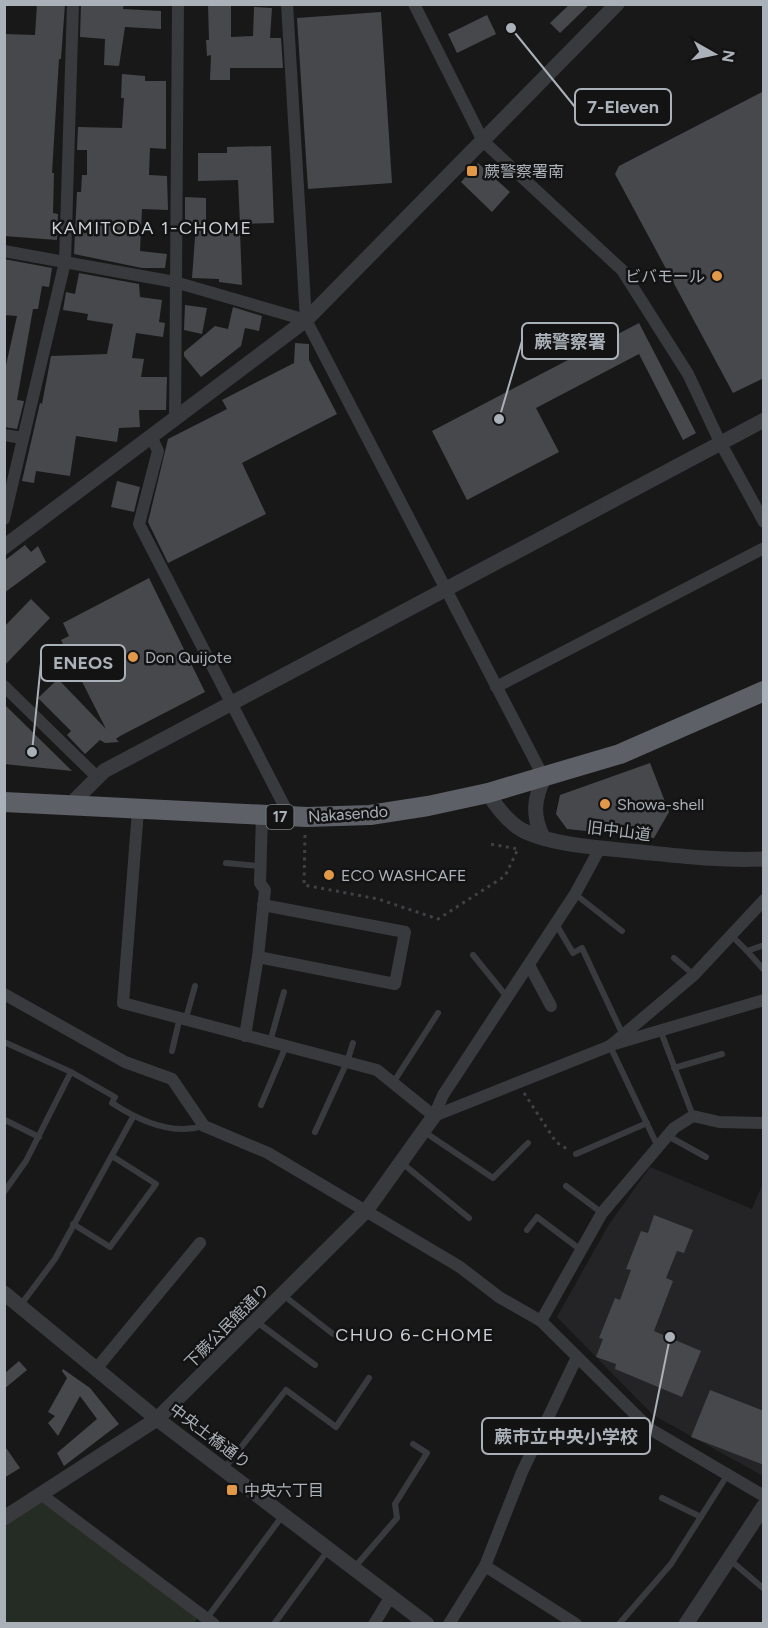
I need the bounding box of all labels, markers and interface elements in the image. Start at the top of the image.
north arrow [684,24,744,84]
text: N [718,49,739,64]
callout: 7-Eleven [575,89,671,125]
text: 7-Eleven [587,96,659,118]
place label: 蕨警察署南 [484,162,564,181]
marker: 蕨警察署南 [465,164,479,178]
district label: KAMITODA 1-CHOME [51,217,253,239]
place label: ビバモール [625,267,705,286]
marker: ビバモール [710,269,724,283]
callout: 蕨警察署 [522,323,618,359]
text: 蕨警察署 [534,331,606,353]
callout: ENEOS [41,645,125,681]
place label: Don Quijote [145,648,232,667]
marker: Don Quijote [126,650,140,664]
text: ENEOS [53,652,113,674]
place label: Showa-shell [617,795,704,814]
marker: Showa-shell [598,797,612,811]
street label: Nakasendo [307,802,389,826]
road number: 17 [266,805,294,829]
street label: 旧中山道 [586,818,652,844]
place label: ECO WASHCAFE [341,866,466,885]
marker: ECO WASHCAFE [322,868,336,882]
street label: 下蕨公民館通り [181,1280,273,1372]
district label: CHUO 6-CHOME [335,1324,495,1346]
street label: 中央土橋通り [166,1400,254,1472]
callout: 蕨市立中央小学校 [482,1418,650,1454]
text: 蕨市立中央小学校 [494,1426,638,1448]
place label: 中央六丁目 [244,1481,324,1500]
marker: 中央六丁目 [225,1483,239,1497]

